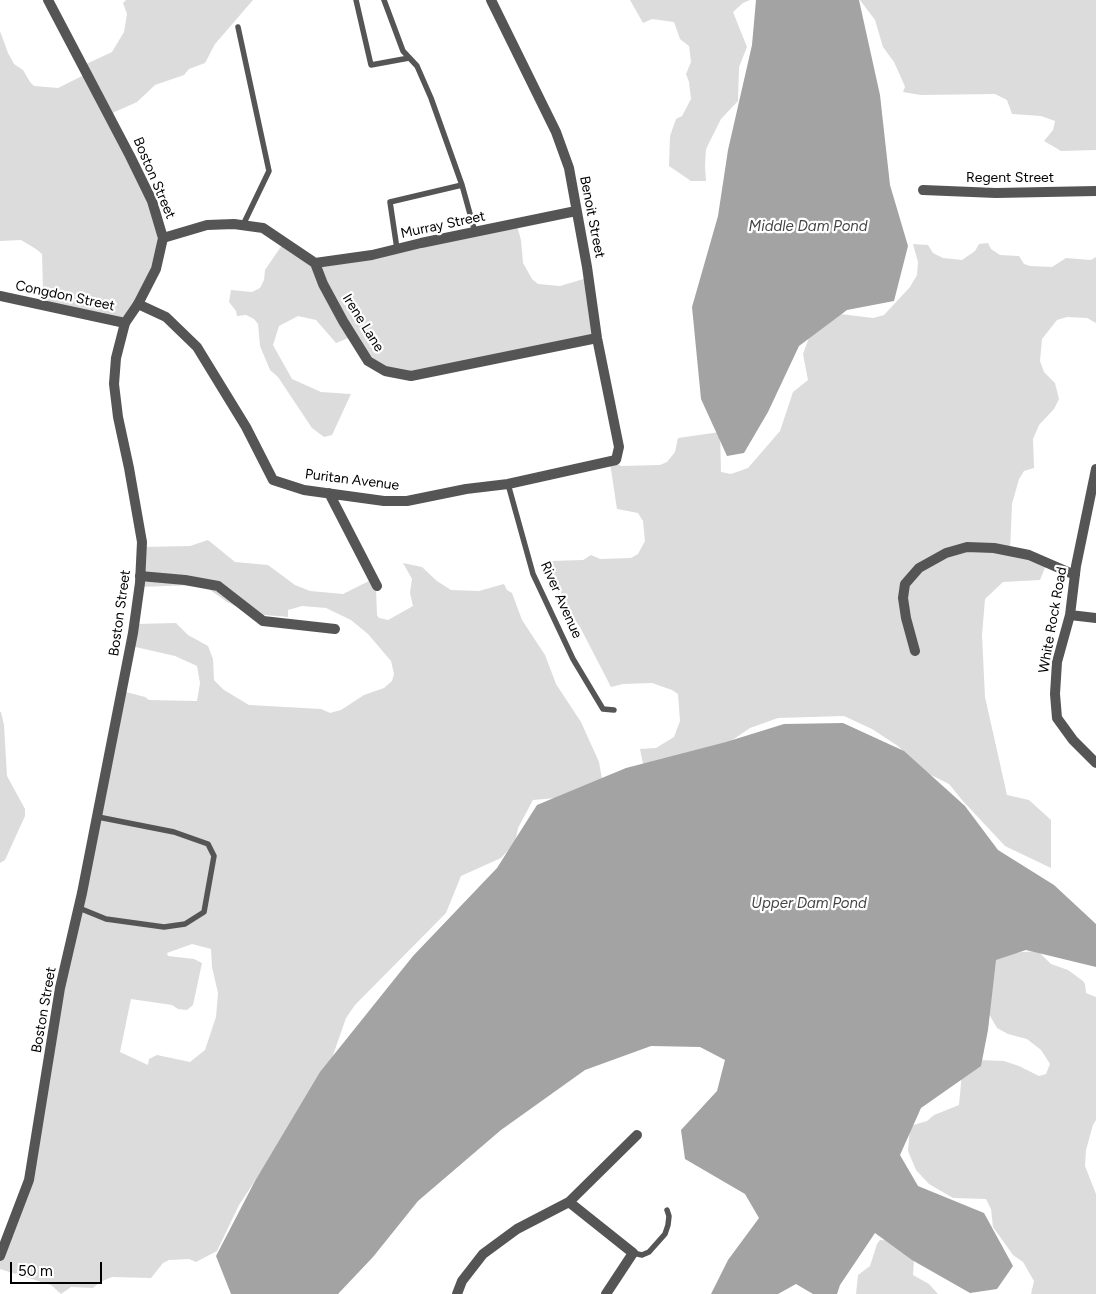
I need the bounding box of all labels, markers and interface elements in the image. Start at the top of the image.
street label: Boston Street [129,135,179,221]
street label: Regent Street [966,170,1054,186]
street label: Benoit Street [576,174,608,260]
street label: Murray Street [399,208,487,242]
water label: Middle Dam Pond [748,218,868,236]
street label: Congdon Street [14,277,116,315]
street label: Irene Lane [339,291,387,355]
street label: Puritan Avenue [304,466,400,494]
street label: River Avenue [537,559,585,641]
street label: White Rock Road [1035,565,1071,675]
street label: Boston Street [106,569,134,657]
water label: Upper Dam Pond [751,895,867,913]
street label: Boston Street [28,966,60,1054]
scale bar [12,1252,105,1284]
text: 50 m [18,1262,53,1280]

